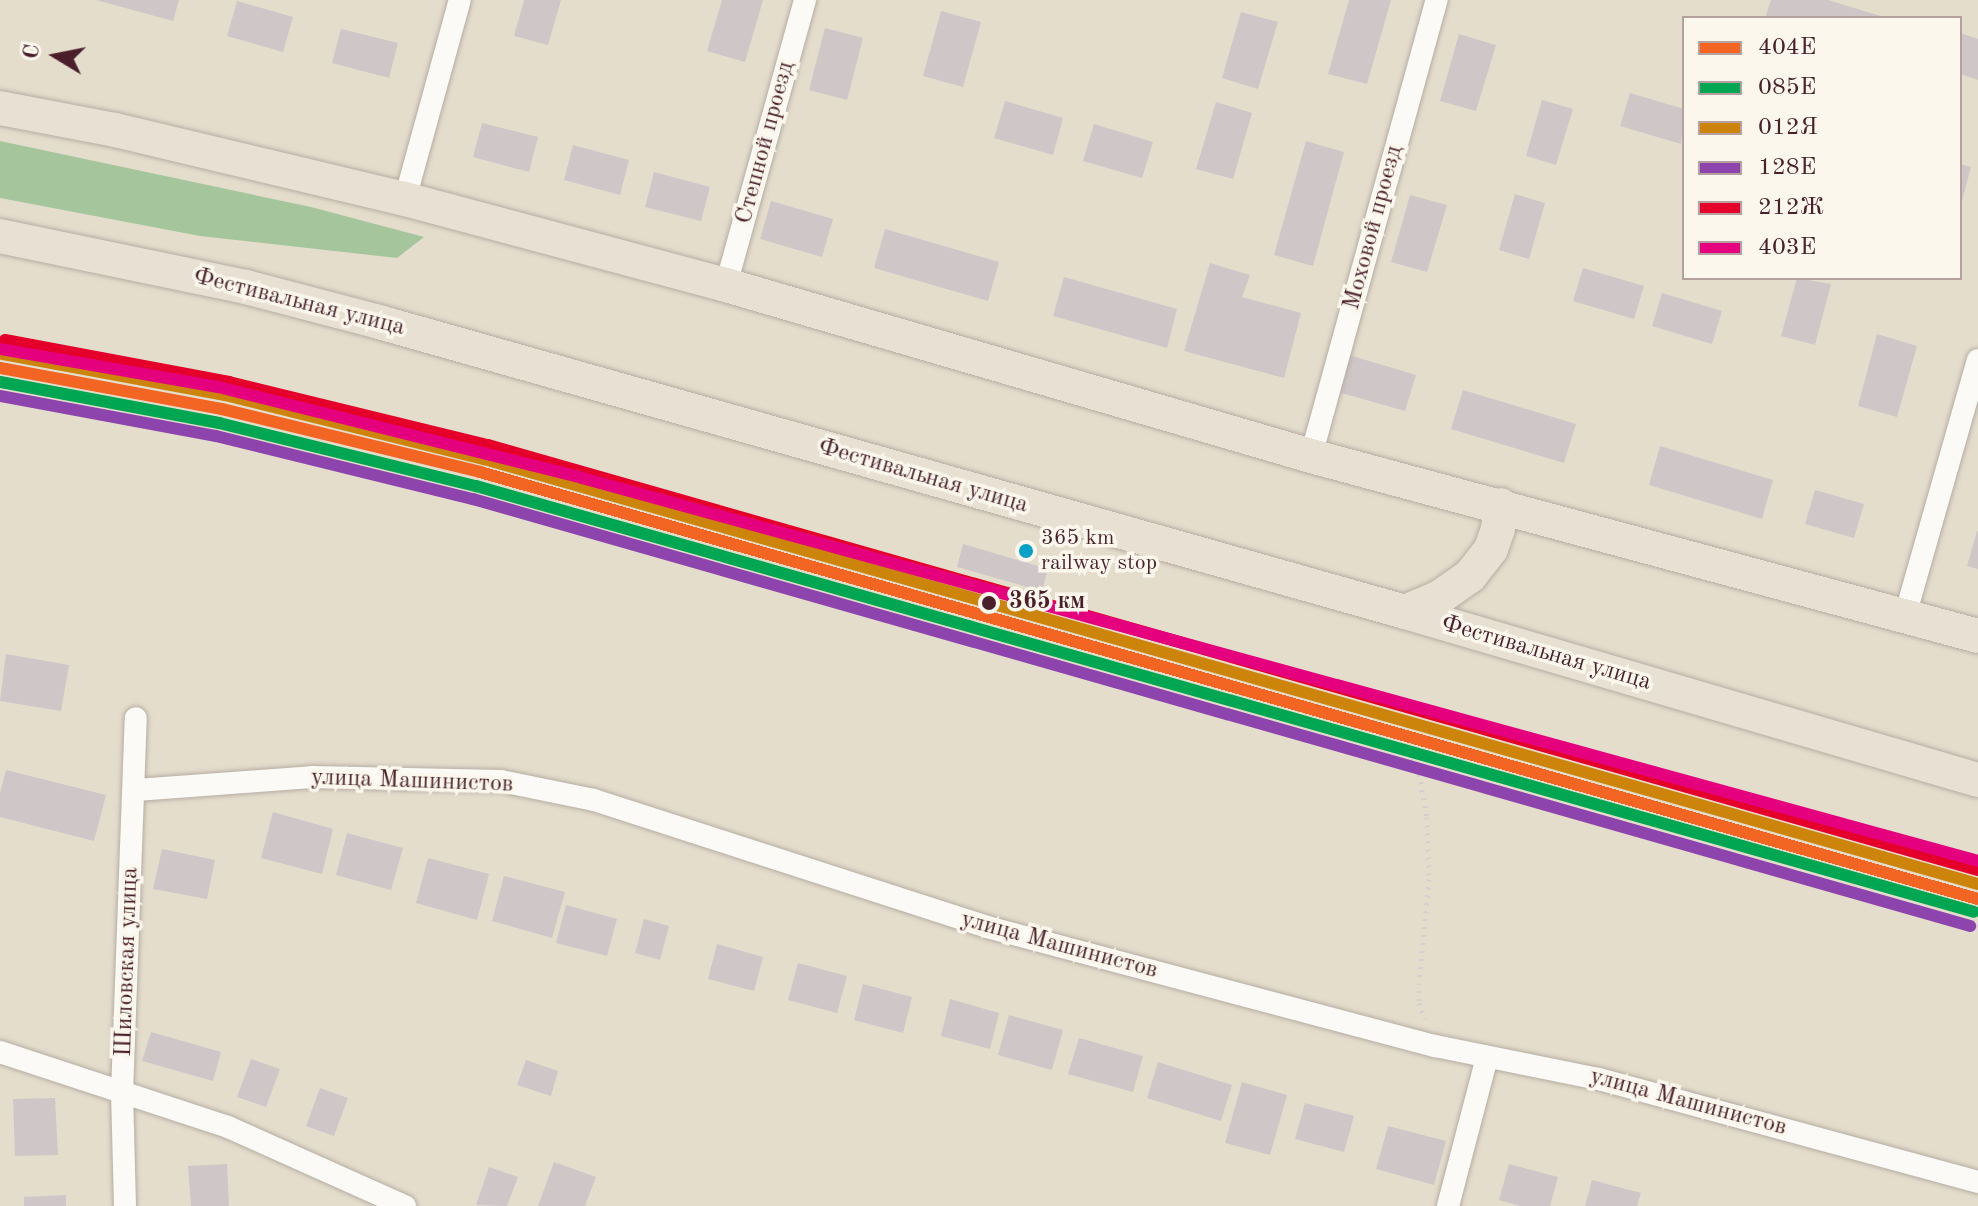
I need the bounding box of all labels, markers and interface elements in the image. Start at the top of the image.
north arrow [16,16,96,96]
legend [1682,16,1962,280]
text: 404Е [1758,36,1816,60]
text: С [20,43,44,61]
street label: Степной проезд [730,59,802,227]
text: 085Е [1758,76,1816,100]
text: 012Я [1758,116,1818,140]
street label: Моховой проезд [1338,143,1410,313]
text: 128Е [1758,156,1816,180]
text: 212Ж [1758,196,1824,220]
text: 403Е [1758,236,1816,260]
street label: Фестивальная улица [190,263,408,343]
street label: Фестивальная улица [815,433,1031,521]
place label: 365 km railway stop [1041,525,1157,576]
marker: 365 km railway stop [1018,543,1034,559]
place label: 365 км [1009,589,1085,617]
marker: 365 км [976,590,1002,616]
street label: Фестивальная улица [1438,610,1654,698]
street label: улица Машинистов [310,764,514,800]
street label: Шиловская улица [110,867,146,1057]
street label: улица Машинистов [957,906,1161,986]
street label: улица Машинистов [1586,1063,1790,1143]

